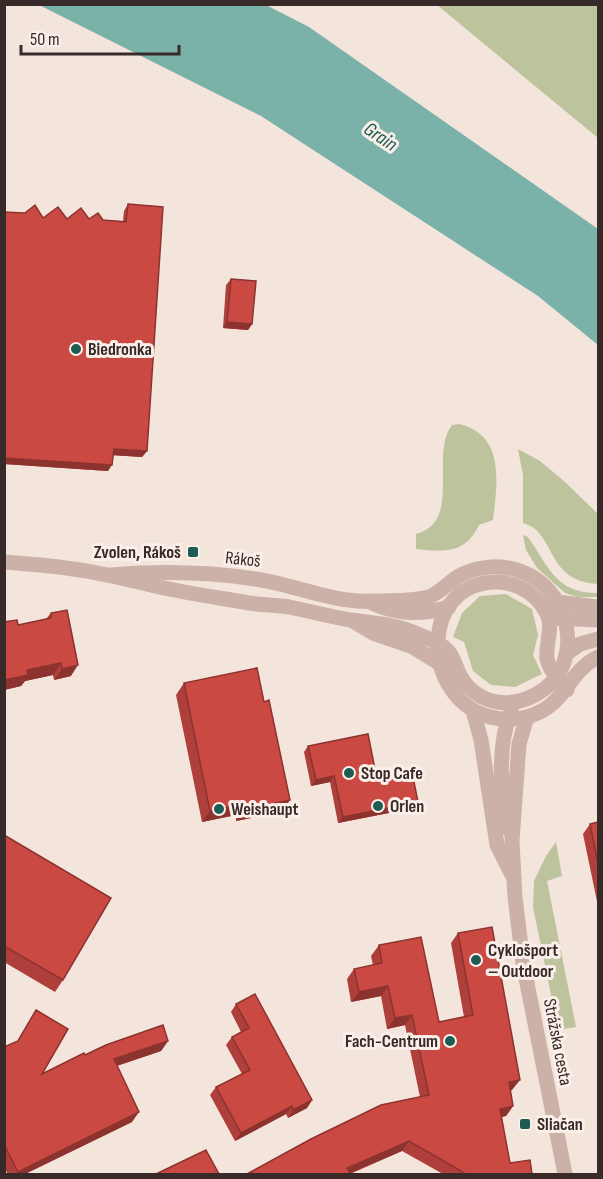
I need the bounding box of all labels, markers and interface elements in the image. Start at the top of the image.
scale bar [21,18,178,56]
text: 50 m [30,29,60,50]
water label: Grain [359,117,402,157]
place label: Biedronka [88,339,152,360]
marker: Biedronka [69,342,83,356]
place label: Zvolen, Rákoš [94,542,181,563]
marker: Zvolen, Rákoš [186,545,200,559]
street label: Rákoš [224,547,262,572]
place label: Stop Cafe [361,763,423,784]
marker: Stop Cafe [342,766,356,780]
place label: Orlen [390,796,424,817]
place label: Weishaupt [231,799,298,820]
marker: Orlen [371,799,385,813]
marker: Weishaupt [212,802,226,816]
place label: Cyklošport – Outdoor [488,940,558,982]
marker: Cyklošport – Outdoor [469,953,483,967]
street label: Strážska cesta [539,997,576,1087]
place label: Fach-Centrum [345,1031,438,1052]
marker: Fach-Centrum [443,1034,457,1048]
place label: Sliačan [537,1114,583,1135]
marker: Sliačan [518,1117,532,1131]

